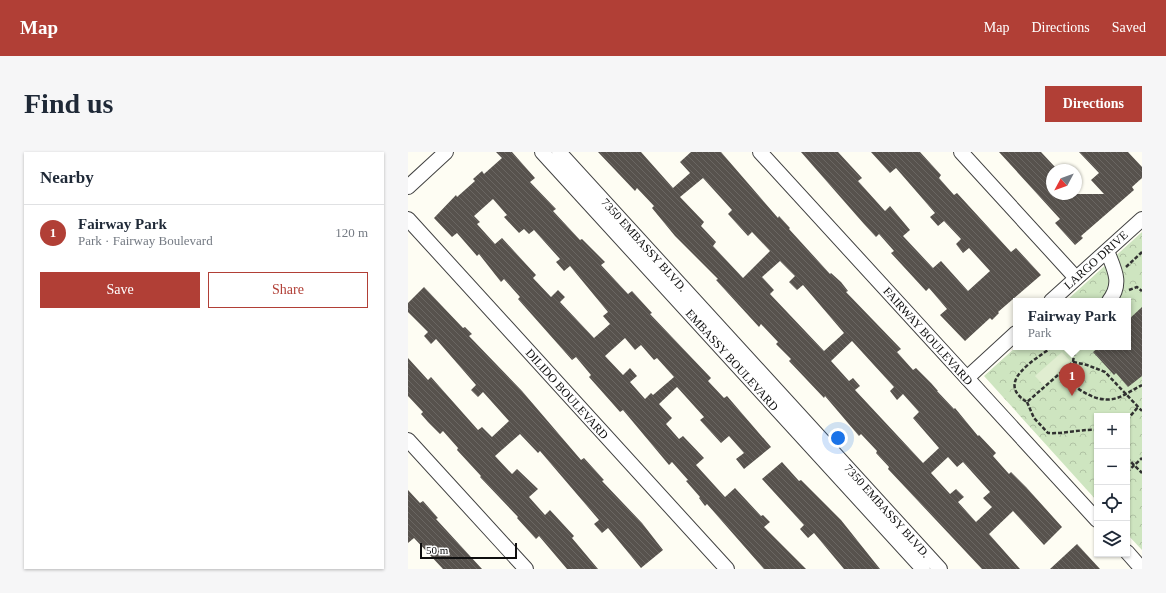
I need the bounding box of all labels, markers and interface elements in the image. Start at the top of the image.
text: Map [20,17,58,38]
text: Map [984,20,1009,35]
text: Directions [1031,20,1090,35]
text: Saved [1112,20,1146,35]
button: Directions [1045,86,1142,122]
text: Find us [24,88,114,119]
north arrow [1046,164,1082,200]
text: Nearby [40,168,94,187]
street label: 7350 EMBASSY BLVD. [598,195,690,295]
text: Fairway Park [78,216,167,232]
text: 1 [50,225,56,240]
text: 120 m [335,225,368,240]
street label: LARGO DRIVE [1061,228,1131,292]
text: Park · Fairway Boulevard [78,233,213,248]
button: Save [40,272,200,308]
button: Share [208,272,368,308]
street label: FAIRWAY BOULEVARD [880,284,976,388]
popup [1013,298,1131,350]
street label: EMBASSY BOULEVARD [683,306,781,414]
text: Fairway Park [1028,308,1116,324]
text: Park [1028,325,1051,340]
street label: DILIDO BOULEVARD [523,346,611,442]
pin: 1 [1059,363,1085,396]
map controls [1094,413,1130,557]
button: + [1094,413,1130,449]
your location [828,428,848,448]
button: − [1094,449,1130,485]
street label: 7350 EMBASSY BLVD. [841,461,933,561]
button: locate [1094,485,1130,521]
button: layers [1094,521,1130,557]
scale bar [420,541,517,560]
text: 50 m [426,544,448,556]

